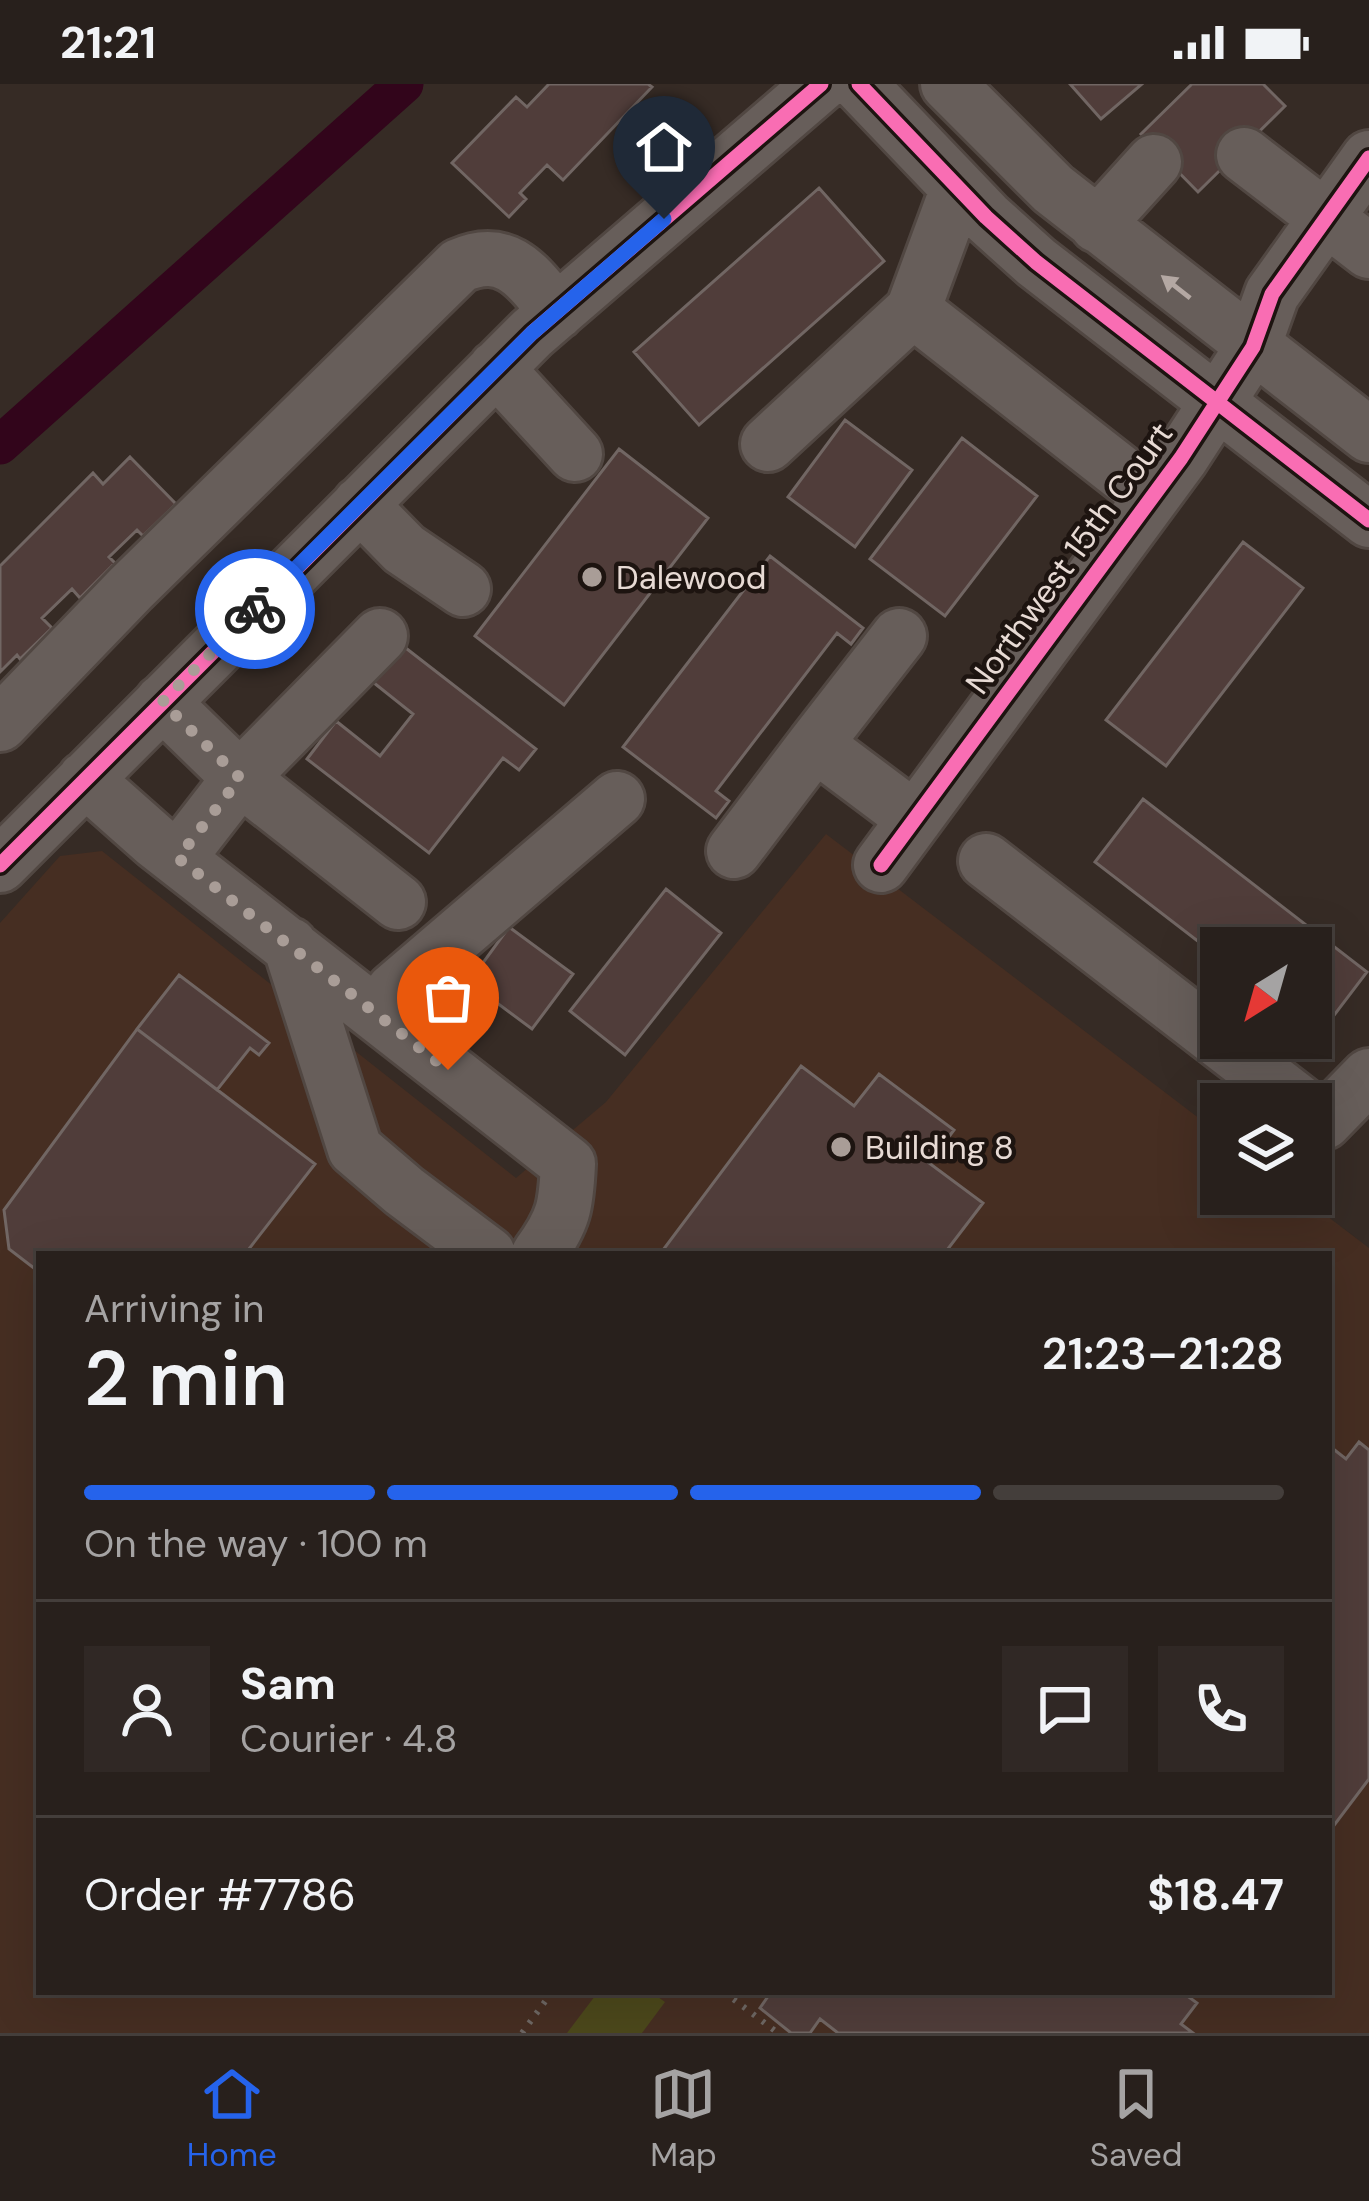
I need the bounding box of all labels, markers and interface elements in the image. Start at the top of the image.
text: 21:21 [60,13,156,72]
pin [613,96,715,219]
icon: home [631,114,697,180]
one-way arrow [1161,275,1192,300]
street label: Northwest 15th Court [956,414,1182,702]
courier [195,549,315,669]
place label: Dalewood [616,556,766,599]
marker: Dalewood [579,564,605,590]
icon: bike [222,576,288,642]
north arrow [1200,927,1332,1059]
map controls [1200,927,1332,1215]
pin [397,947,499,1070]
icon: bag [415,965,481,1031]
button: layers [1200,1083,1332,1215]
place label: Building 8 [865,1126,1014,1169]
marker: Building 8 [828,1134,854,1160]
text: Arriving in [84,1283,264,1334]
text: 21:23–21:28 [1042,1324,1284,1383]
text: 2 min [84,1328,288,1429]
text: On the way · 100 m [84,1518,428,1569]
button: person [84,1646,210,1772]
button: chat [1002,1646,1128,1772]
button: phone [1158,1646,1284,1772]
text: Sam [240,1654,336,1713]
text: Courier · 4.8 [240,1713,457,1764]
text: Order #7786 [84,1865,356,1924]
text: $18.47 [1147,1865,1284,1924]
tab: Home [187,2061,277,2176]
tab: Map [650,2061,717,2176]
tab: Saved [1090,2061,1182,2176]

